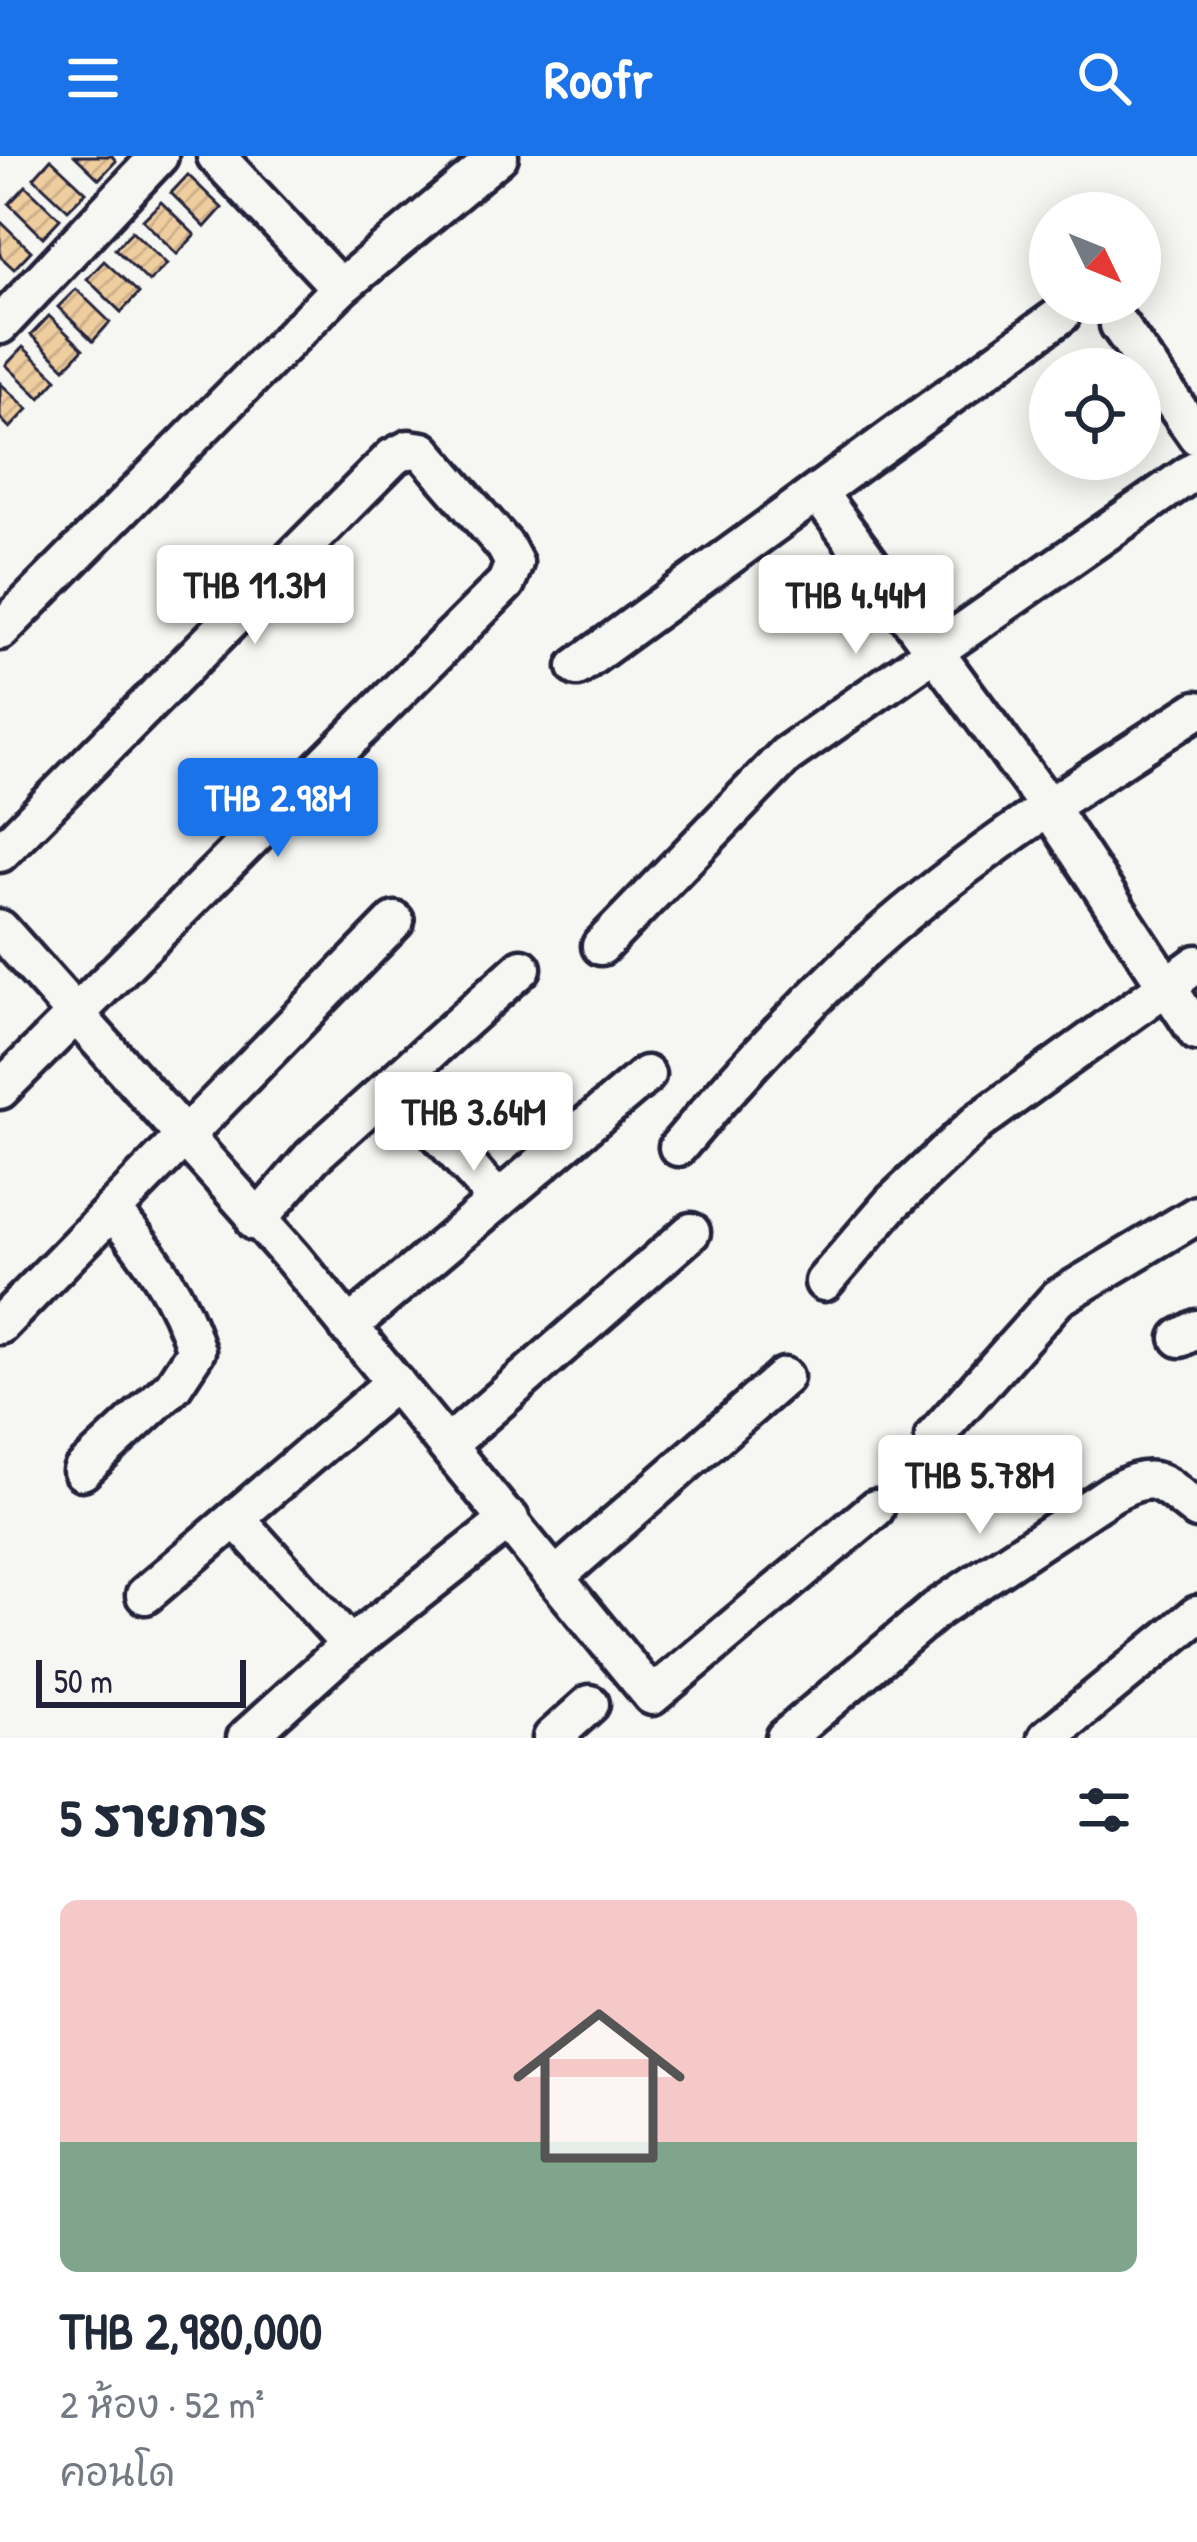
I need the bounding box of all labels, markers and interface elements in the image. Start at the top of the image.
text: Roofr [544,42,653,115]
icon: menu [60,45,126,111]
icon: search [1071,45,1137,111]
north arrow [1029,192,1161,324]
map controls [1029,192,1161,480]
button: locate [1029,348,1161,480]
pin: THB 11.3M [118,545,392,647]
pin: THB 4.44M [719,555,993,657]
text: THB 11.3M [184,557,326,610]
text: THB 4.44M [786,567,926,620]
pin: THB 2.98M [141,758,415,860]
text: THB 2.98M [205,770,351,823]
pin: THB 3.64M [337,1072,611,1174]
text: THB 3.64M [402,1084,546,1137]
pin: THB 5.78M [843,1435,1117,1537]
text: THB 5.78M [905,1447,1055,1500]
scale bar [36,1654,246,1707]
text: 50 m [54,1659,113,1703]
icon: filters [1071,1777,1137,1843]
text: 5 รายการ [60,1783,267,1852]
icon: home [491,1978,707,2194]
text: THB 2,980,000 [60,2296,322,2365]
text: 2 ห้อง · 52 m² [60,2377,264,2430]
text: คอนโด [60,2445,175,2498]

